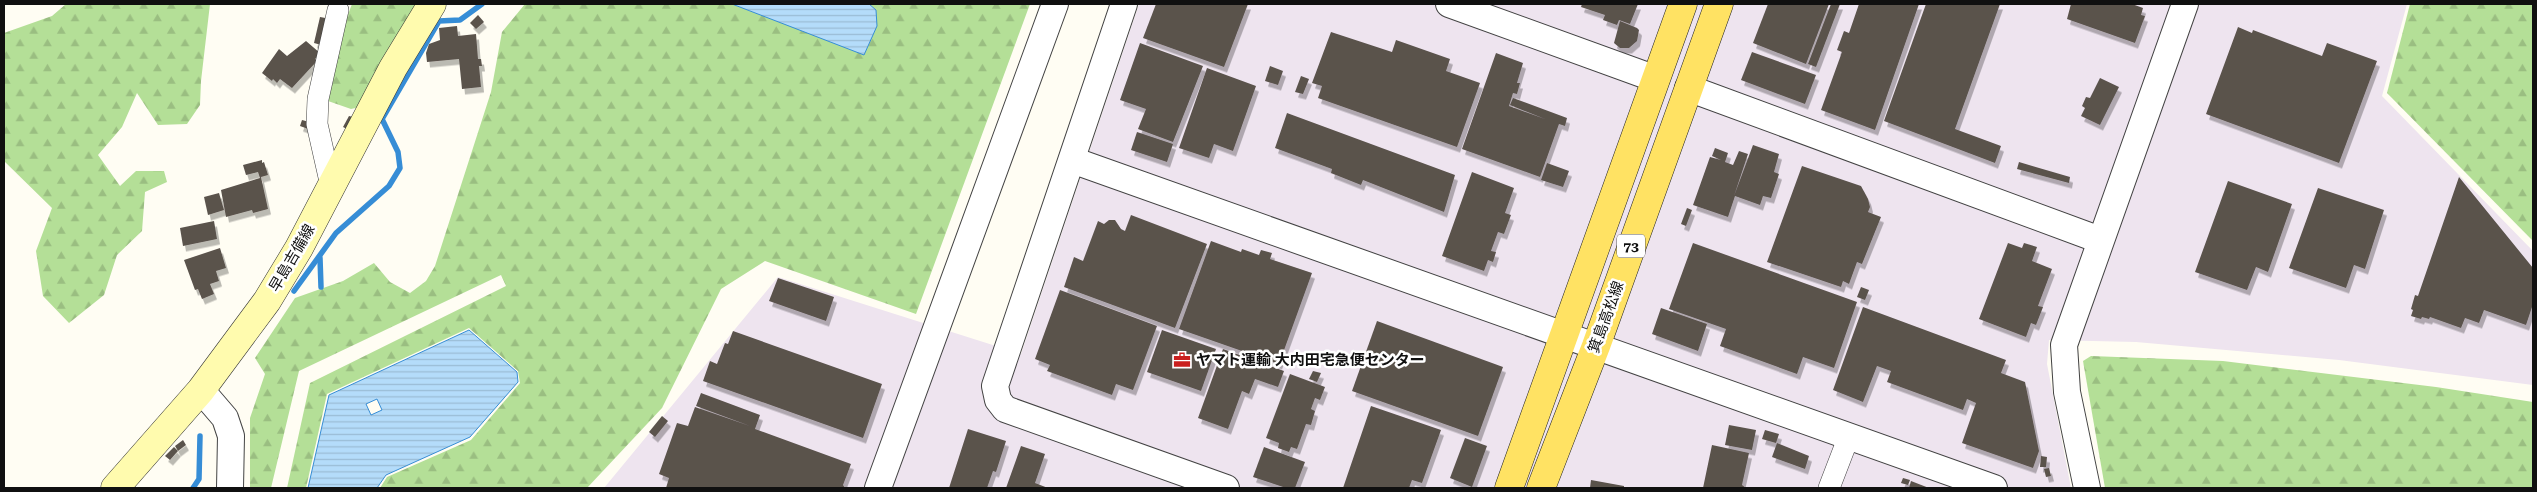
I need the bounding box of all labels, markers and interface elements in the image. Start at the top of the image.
street label: 早島吉備線 [265,221,319,295]
road number: 73 [1617,235,1645,258]
street label: 箕島高松線 [1585,279,1627,355]
office icon: ヤマト運輸 大内田宅急便センター [1172,350,1192,370]
place label: ヤマト運輸 大内田宅急便センター [1196,351,1425,369]

